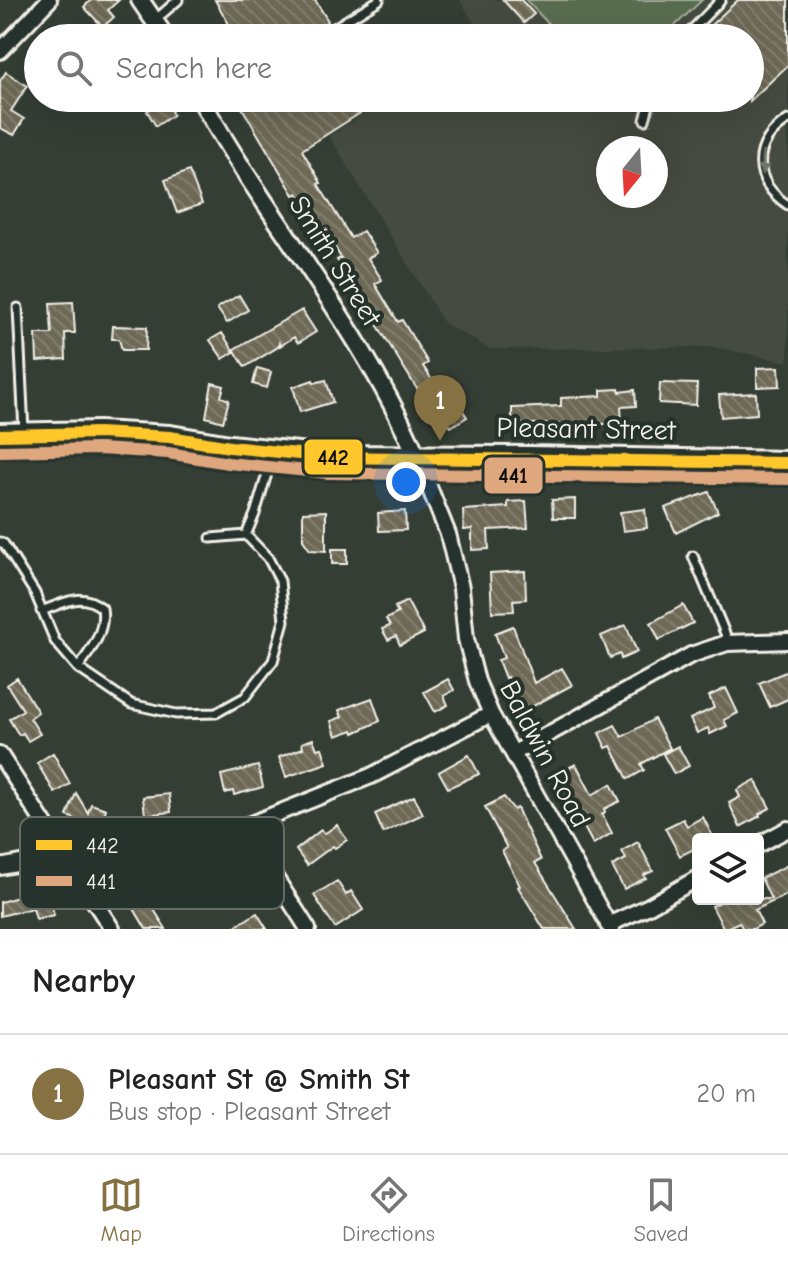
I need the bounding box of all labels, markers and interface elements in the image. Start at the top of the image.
search box [24,24,764,112]
icon: search [52,46,96,90]
text: Search here [116,51,272,86]
north arrow [596,136,668,208]
one-way arrow [757,150,769,176]
street label: Smith Street [282,190,388,333]
pin: 1 [414,375,466,441]
street label: Pleasant Street [496,411,677,447]
line badge: 442 [303,438,364,476]
text: 442 [317,445,349,471]
line badge: 441 [483,456,544,495]
your location [386,462,426,502]
text: 441 [498,463,528,489]
street label: Baldwin Road [493,675,597,833]
legend [20,817,284,909]
text: 442 [86,833,119,859]
map controls [692,833,764,905]
button: layers [692,833,764,905]
text: 441 [86,869,116,895]
text: Nearby [32,961,135,1001]
text: Pleasant St @ Smith St [108,1062,410,1097]
text: 1 [53,1079,63,1109]
text: 20 m [696,1079,756,1109]
text: Bus stop · Pleasant Street [108,1097,390,1127]
tab: Map [99,1173,143,1247]
tab: Directions [342,1173,435,1247]
tab: Saved [634,1173,689,1247]

